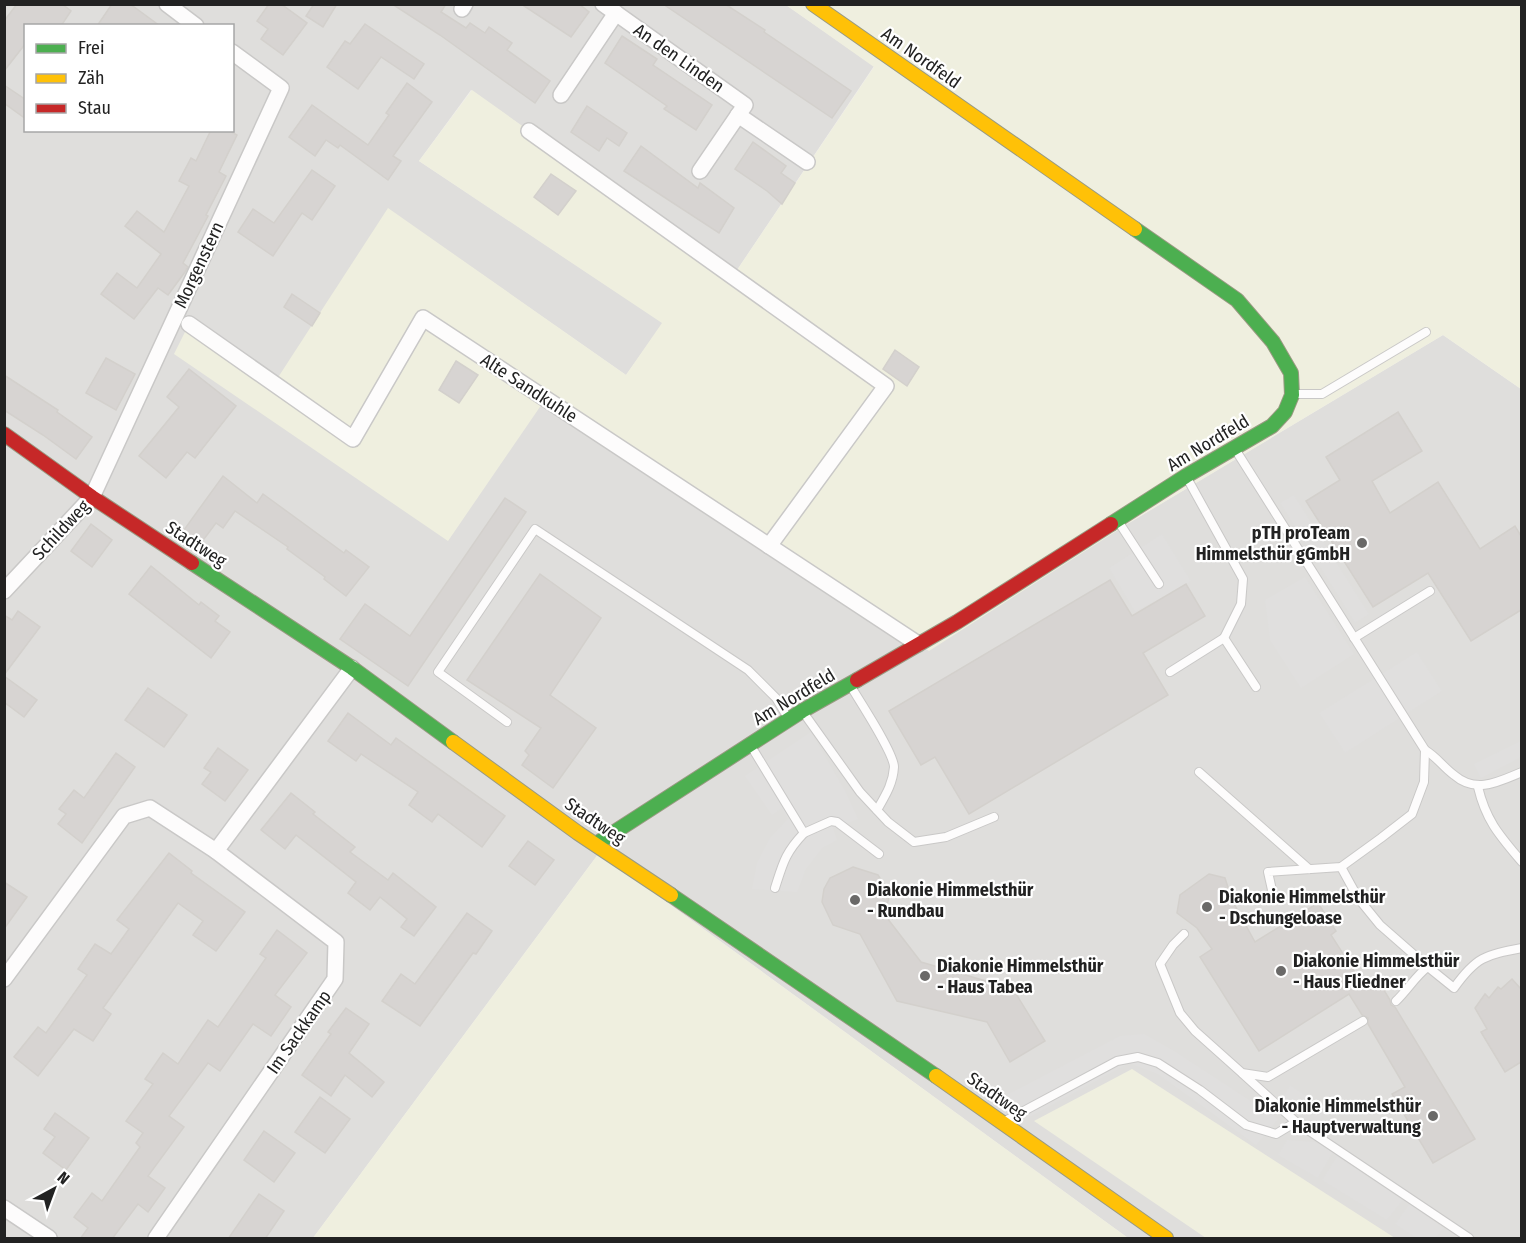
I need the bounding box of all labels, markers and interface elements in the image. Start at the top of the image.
street label: An den Linden [629,19,729,97]
street label: Am Nordfeld [877,23,965,93]
legend [24,24,234,132]
text: Frei [78,37,104,59]
text: Zäh [78,67,105,89]
text: Stau [78,97,111,119]
street label: Morgenstern [169,218,229,312]
street label: Alte Sandkuhle [477,349,581,427]
street label: Am Nordfeld [1163,410,1253,476]
street label: Schildweg [28,495,95,565]
street label: Stadtweg [161,516,231,572]
place label: pTH proTeam Himmelsthür gGmbH [1196,522,1350,565]
marker: pTH proTeam Himmelsthür gGmbH [1355,536,1369,550]
street label: Am Nordfeld [749,664,839,730]
street label: Stadtweg [561,793,630,849]
place label: Diakonie Himmelsthür - Rundbau [867,879,1034,922]
place label: Diakonie Himmelsthür - Dschungeloase [1219,886,1386,929]
marker: Diakonie Himmelsthür - Rundbau [848,893,862,907]
marker: Diakonie Himmelsthür - Dschungeloase [1200,900,1214,914]
place label: Diakonie Himmelsthür - Haus Fliedner [1293,950,1460,993]
place label: Diakonie Himmelsthür - Haus Tabea [937,955,1104,998]
marker: Diakonie Himmelsthür - Haus Fliedner [1274,964,1288,978]
marker: Diakonie Himmelsthür - Haus Tabea [918,969,932,983]
street label: Im Sackkamp [262,986,336,1078]
street label: Stadtweg [963,1067,1032,1125]
place label: Diakonie Himmelsthür - Hauptverwaltung [1255,1095,1421,1138]
marker: Diakonie Himmelsthür - Hauptverwaltung [1426,1109,1440,1123]
north arrow [24,1159,84,1219]
text: N [54,1168,73,1188]

